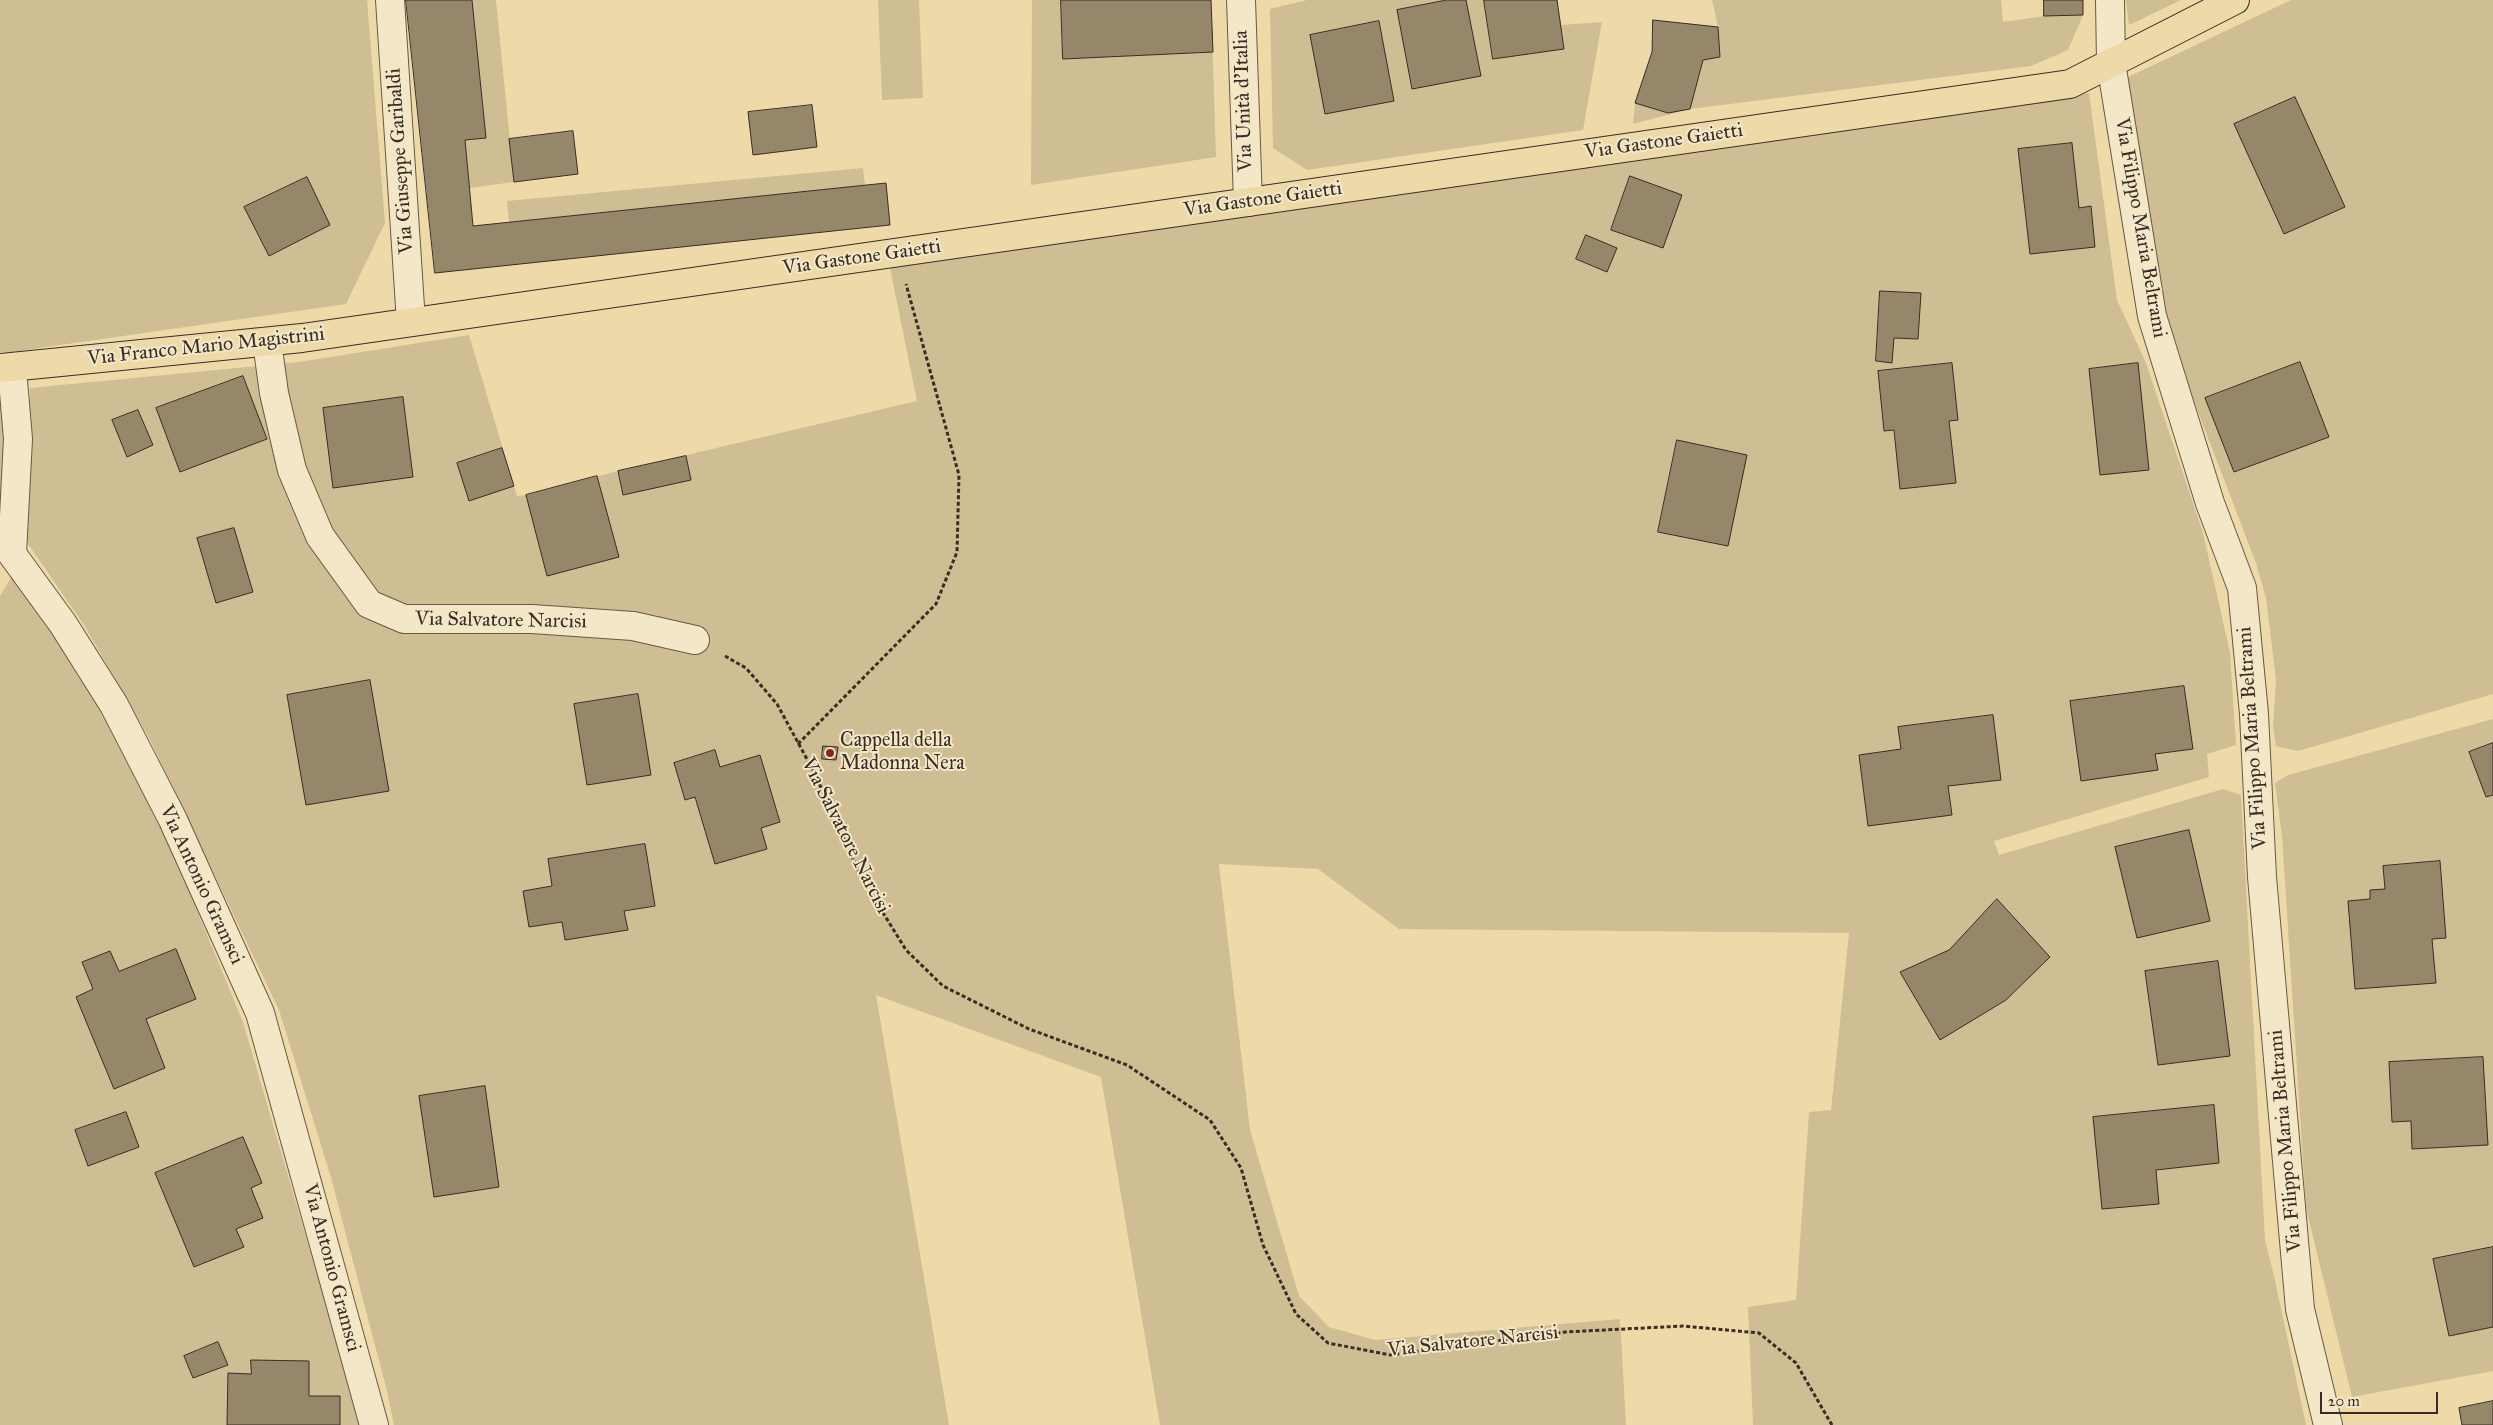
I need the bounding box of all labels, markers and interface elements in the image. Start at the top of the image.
street label: Via Unità d'Italia [1230,30,1258,172]
street label: Via Giuseppe Garibaldi [383,67,419,255]
street label: Via Filippo Maria Beltrami [2109,116,2171,340]
street label: Via Gastone Gaietti [1583,119,1745,165]
street label: Via Gastone Gaietti [1182,177,1344,223]
street label: Via Gastone Gaietti [781,235,943,281]
street label: Via Franco Mario Magistrini [86,323,326,371]
street label: Via Salvatore Narcisi [415,608,587,634]
street label: Via Filippo Maria Beltrami [2233,626,2273,850]
place label: Cappella della Madonna Nera [840,729,965,776]
marker: Cappella della Madonna Nera [824,747,836,759]
street label: Via Salvatore Narcisi [795,754,895,918]
street label: Via Antonio Gramsci [154,802,248,968]
street label: Via Filippo Maria Beltrami [2264,1029,2308,1253]
street label: Via Antonio Gramsci [297,1181,365,1355]
street label: Via Salvatore Narcisi [1386,1321,1560,1363]
scale bar [2323,1382,2440,1414]
text: 20 m [2328,1392,2360,1410]

